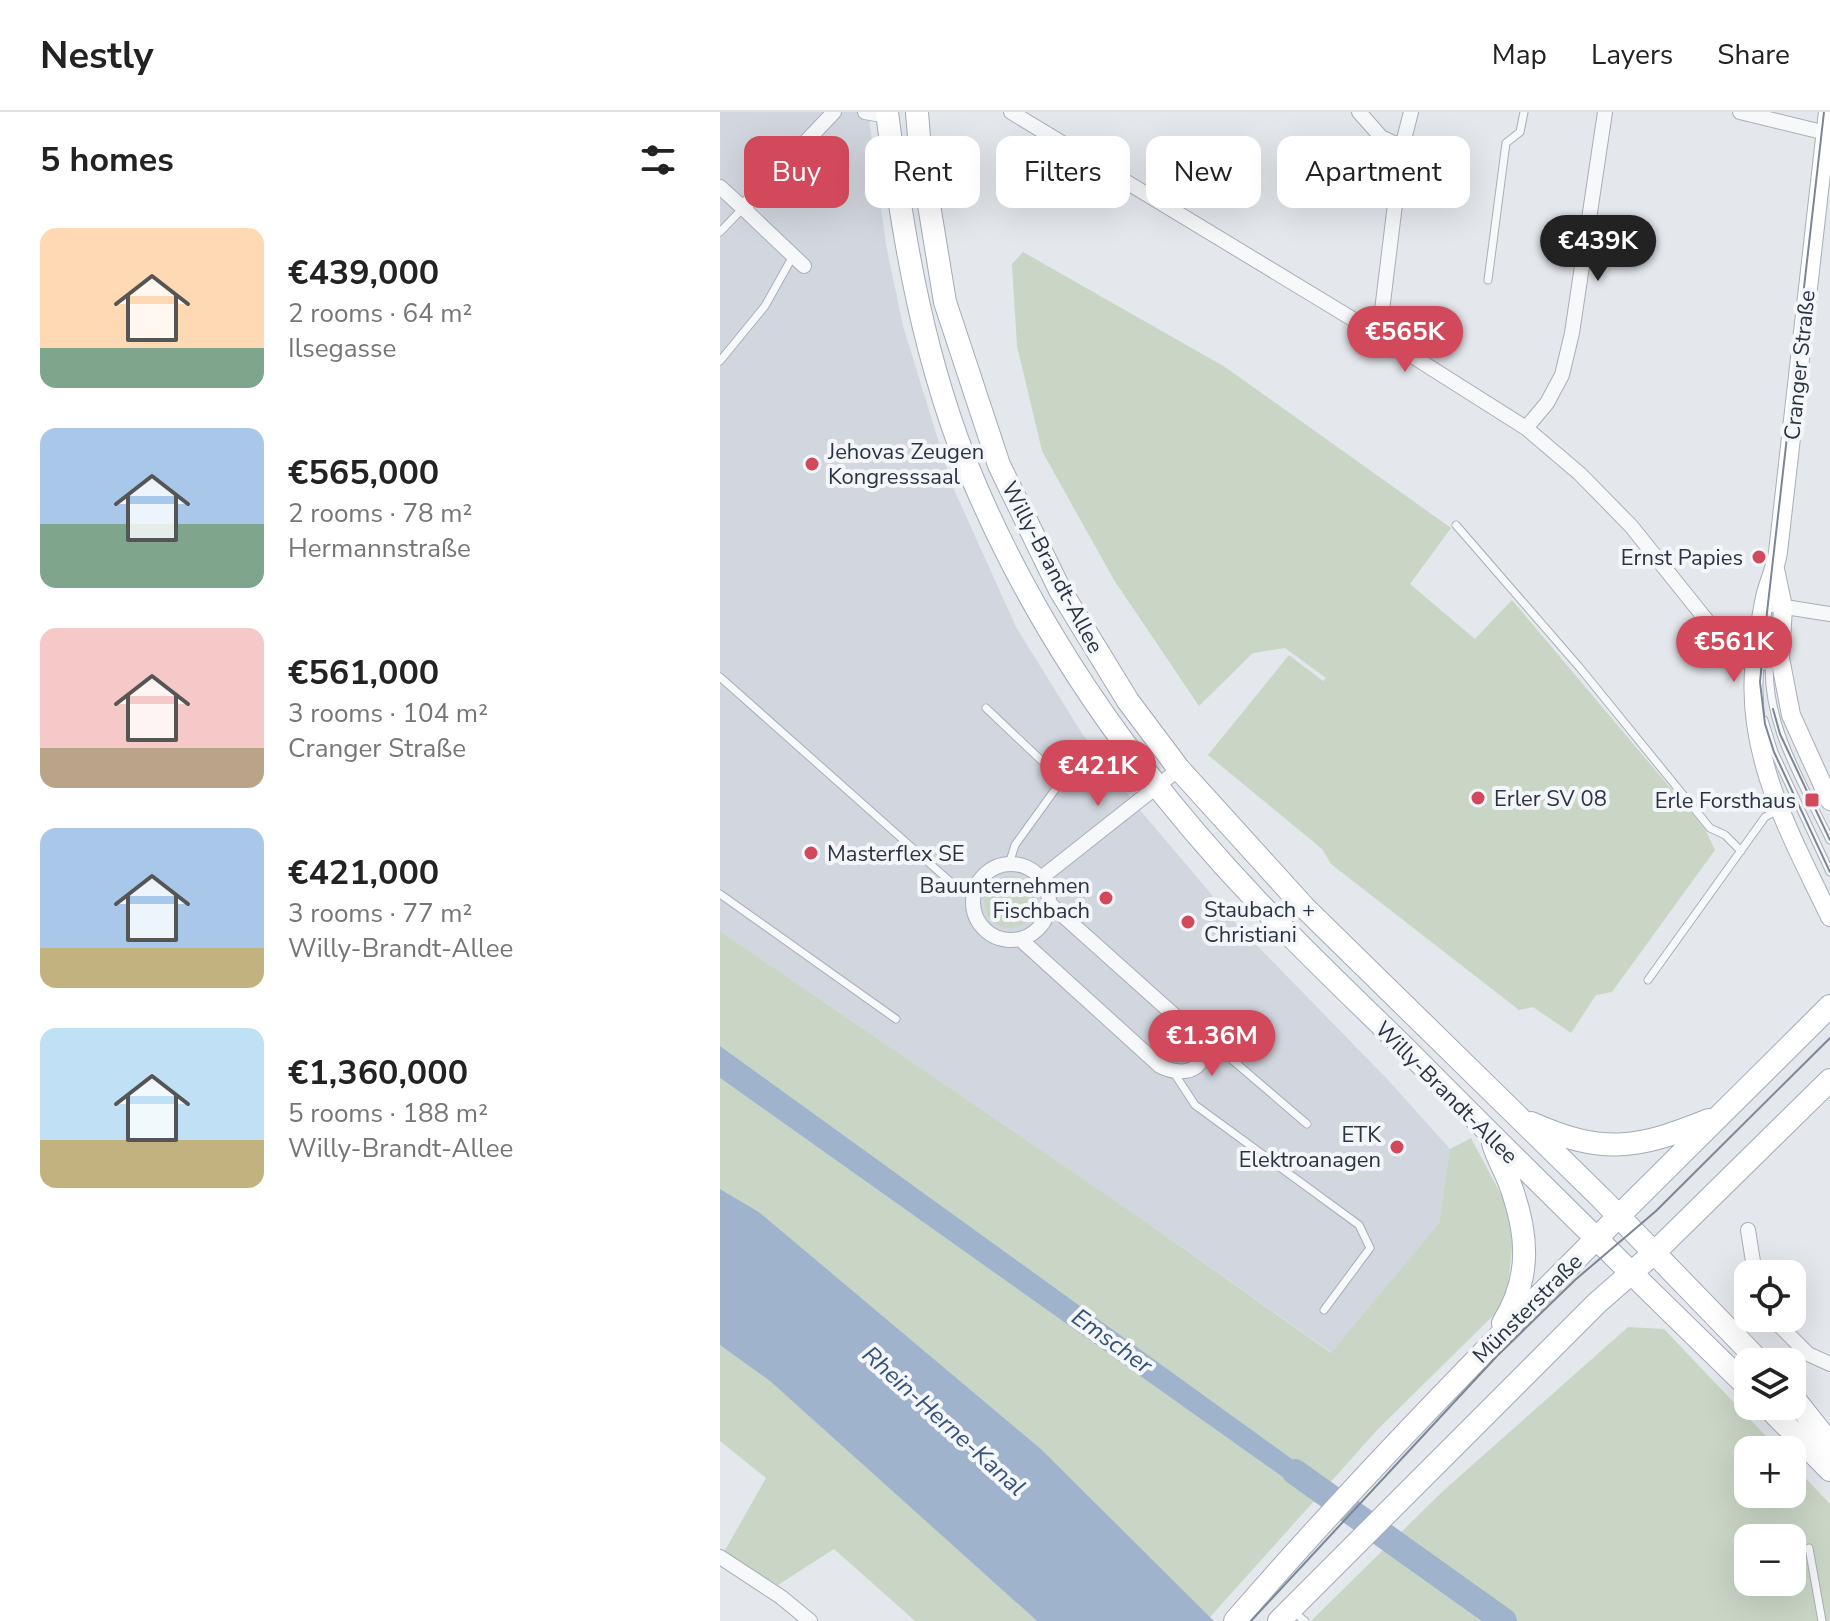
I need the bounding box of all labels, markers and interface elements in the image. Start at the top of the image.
text: Nestly [40,30,154,81]
text: Map [1492,36,1547,74]
text: Layers [1591,36,1673,74]
text: Share [1717,36,1790,74]
chip: Buy [744,136,849,208]
chip: Rent [865,136,980,208]
chip: Filters [996,136,1130,208]
chip: New [1146,136,1261,208]
chip: Apartment [1277,136,1470,208]
text: 5 homes [40,137,174,183]
icon: filters [636,138,680,182]
pin: €439K [1542,215,1654,283]
text: €439K [1558,223,1638,258]
text: €439,000 [288,250,439,296]
icon: home [104,260,200,356]
street label: Cranger Straße [1777,289,1823,442]
text: 2 rooms · 64 m² [288,296,472,331]
pin: €565K [1349,306,1461,374]
text: €565K [1365,314,1445,349]
text: Ilsegasse [288,331,396,366]
place label: Jehovas Zeugen Kongresssaal [827,437,984,492]
text: €565,000 [288,450,439,496]
marker: Jehovas Zeugen Kongresssaal [803,455,821,473]
icon: home [104,460,200,556]
street label: Willy-Brandt-Allee [994,476,1110,659]
text: 2 rooms · 78 m² [288,496,472,531]
text: Hermannstraße [288,531,471,566]
place label: Ernst Papies [1621,543,1743,573]
marker: Ernst Papies [1750,548,1768,566]
pin: €561K [1678,616,1790,684]
text: €561K [1694,624,1774,659]
text: €561,000 [288,650,439,696]
icon: home [104,660,200,756]
text: 3 rooms · 104 m² [288,696,488,731]
text: Cranger Straße [288,731,466,766]
pin: €421K [1042,740,1154,808]
text: €421K [1058,748,1138,783]
place label: Erler SV 08 [1494,784,1607,814]
place label: Erle Forsthaus [1655,786,1796,816]
marker: Erler SV 08 [1469,789,1487,807]
marker: Erle Forsthaus [1803,791,1821,809]
place label: Masterflex SE [827,839,965,869]
marker: Masterflex SE [802,844,820,862]
text: €421,000 [288,850,439,896]
icon: home [104,860,200,956]
place label: Bauunternehmen Fischbach [919,871,1090,926]
marker: Bauunternehmen Fischbach [1097,889,1115,907]
place label: Staubach + Christiani [1204,895,1315,950]
text: 3 rooms · 77 m² [288,896,472,931]
marker: Staubach + Christiani [1179,913,1197,931]
text: Willy-Brandt-Allee [288,931,513,966]
pin: €1.36M [1147,1010,1277,1078]
street label: Willy-Brandt-Allee [1368,1015,1524,1171]
text: €1.36M [1166,1018,1258,1053]
text: €1,360,000 [288,1050,468,1096]
icon: home [104,1060,200,1156]
text: 5 rooms · 188 m² [288,1096,488,1131]
place label: ETK Elektroanagen [1239,1120,1382,1175]
text: Willy-Brandt-Allee [288,1131,513,1166]
marker: ETK Elektroanagen [1388,1138,1406,1156]
street label: Münsterstraße [1466,1247,1589,1370]
map controls [1734,1260,1806,1596]
button: locate [1734,1260,1806,1332]
water label: Emscher [1065,1301,1160,1382]
water label: Rhein-Herne-Kanal [855,1339,1033,1503]
button: layers [1734,1348,1806,1420]
button: + [1734,1436,1806,1508]
button: − [1734,1524,1806,1596]

